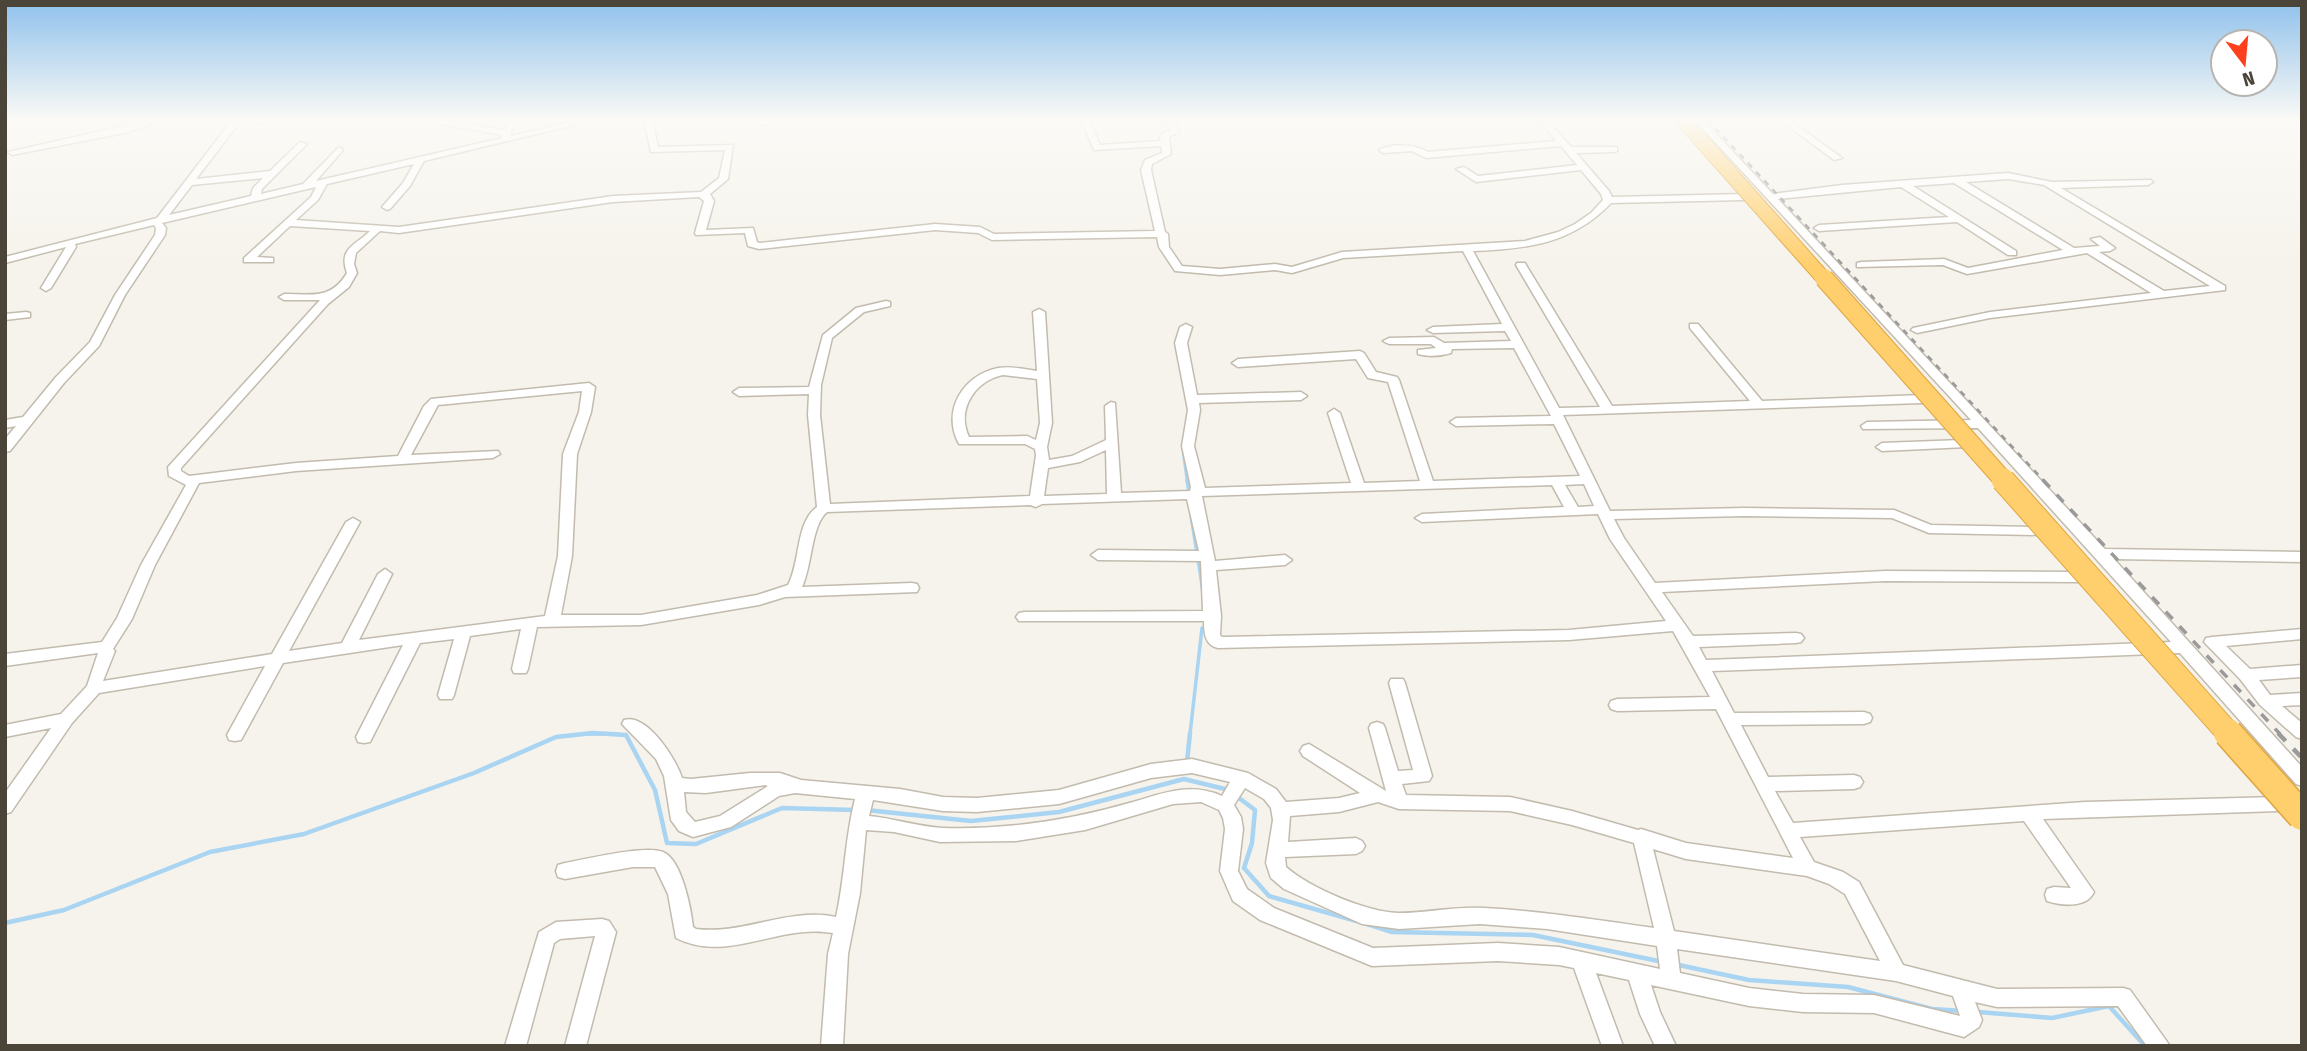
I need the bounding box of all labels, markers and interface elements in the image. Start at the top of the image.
north arrow [2209,28,2279,98]
text: N [2240,66,2257,91]

